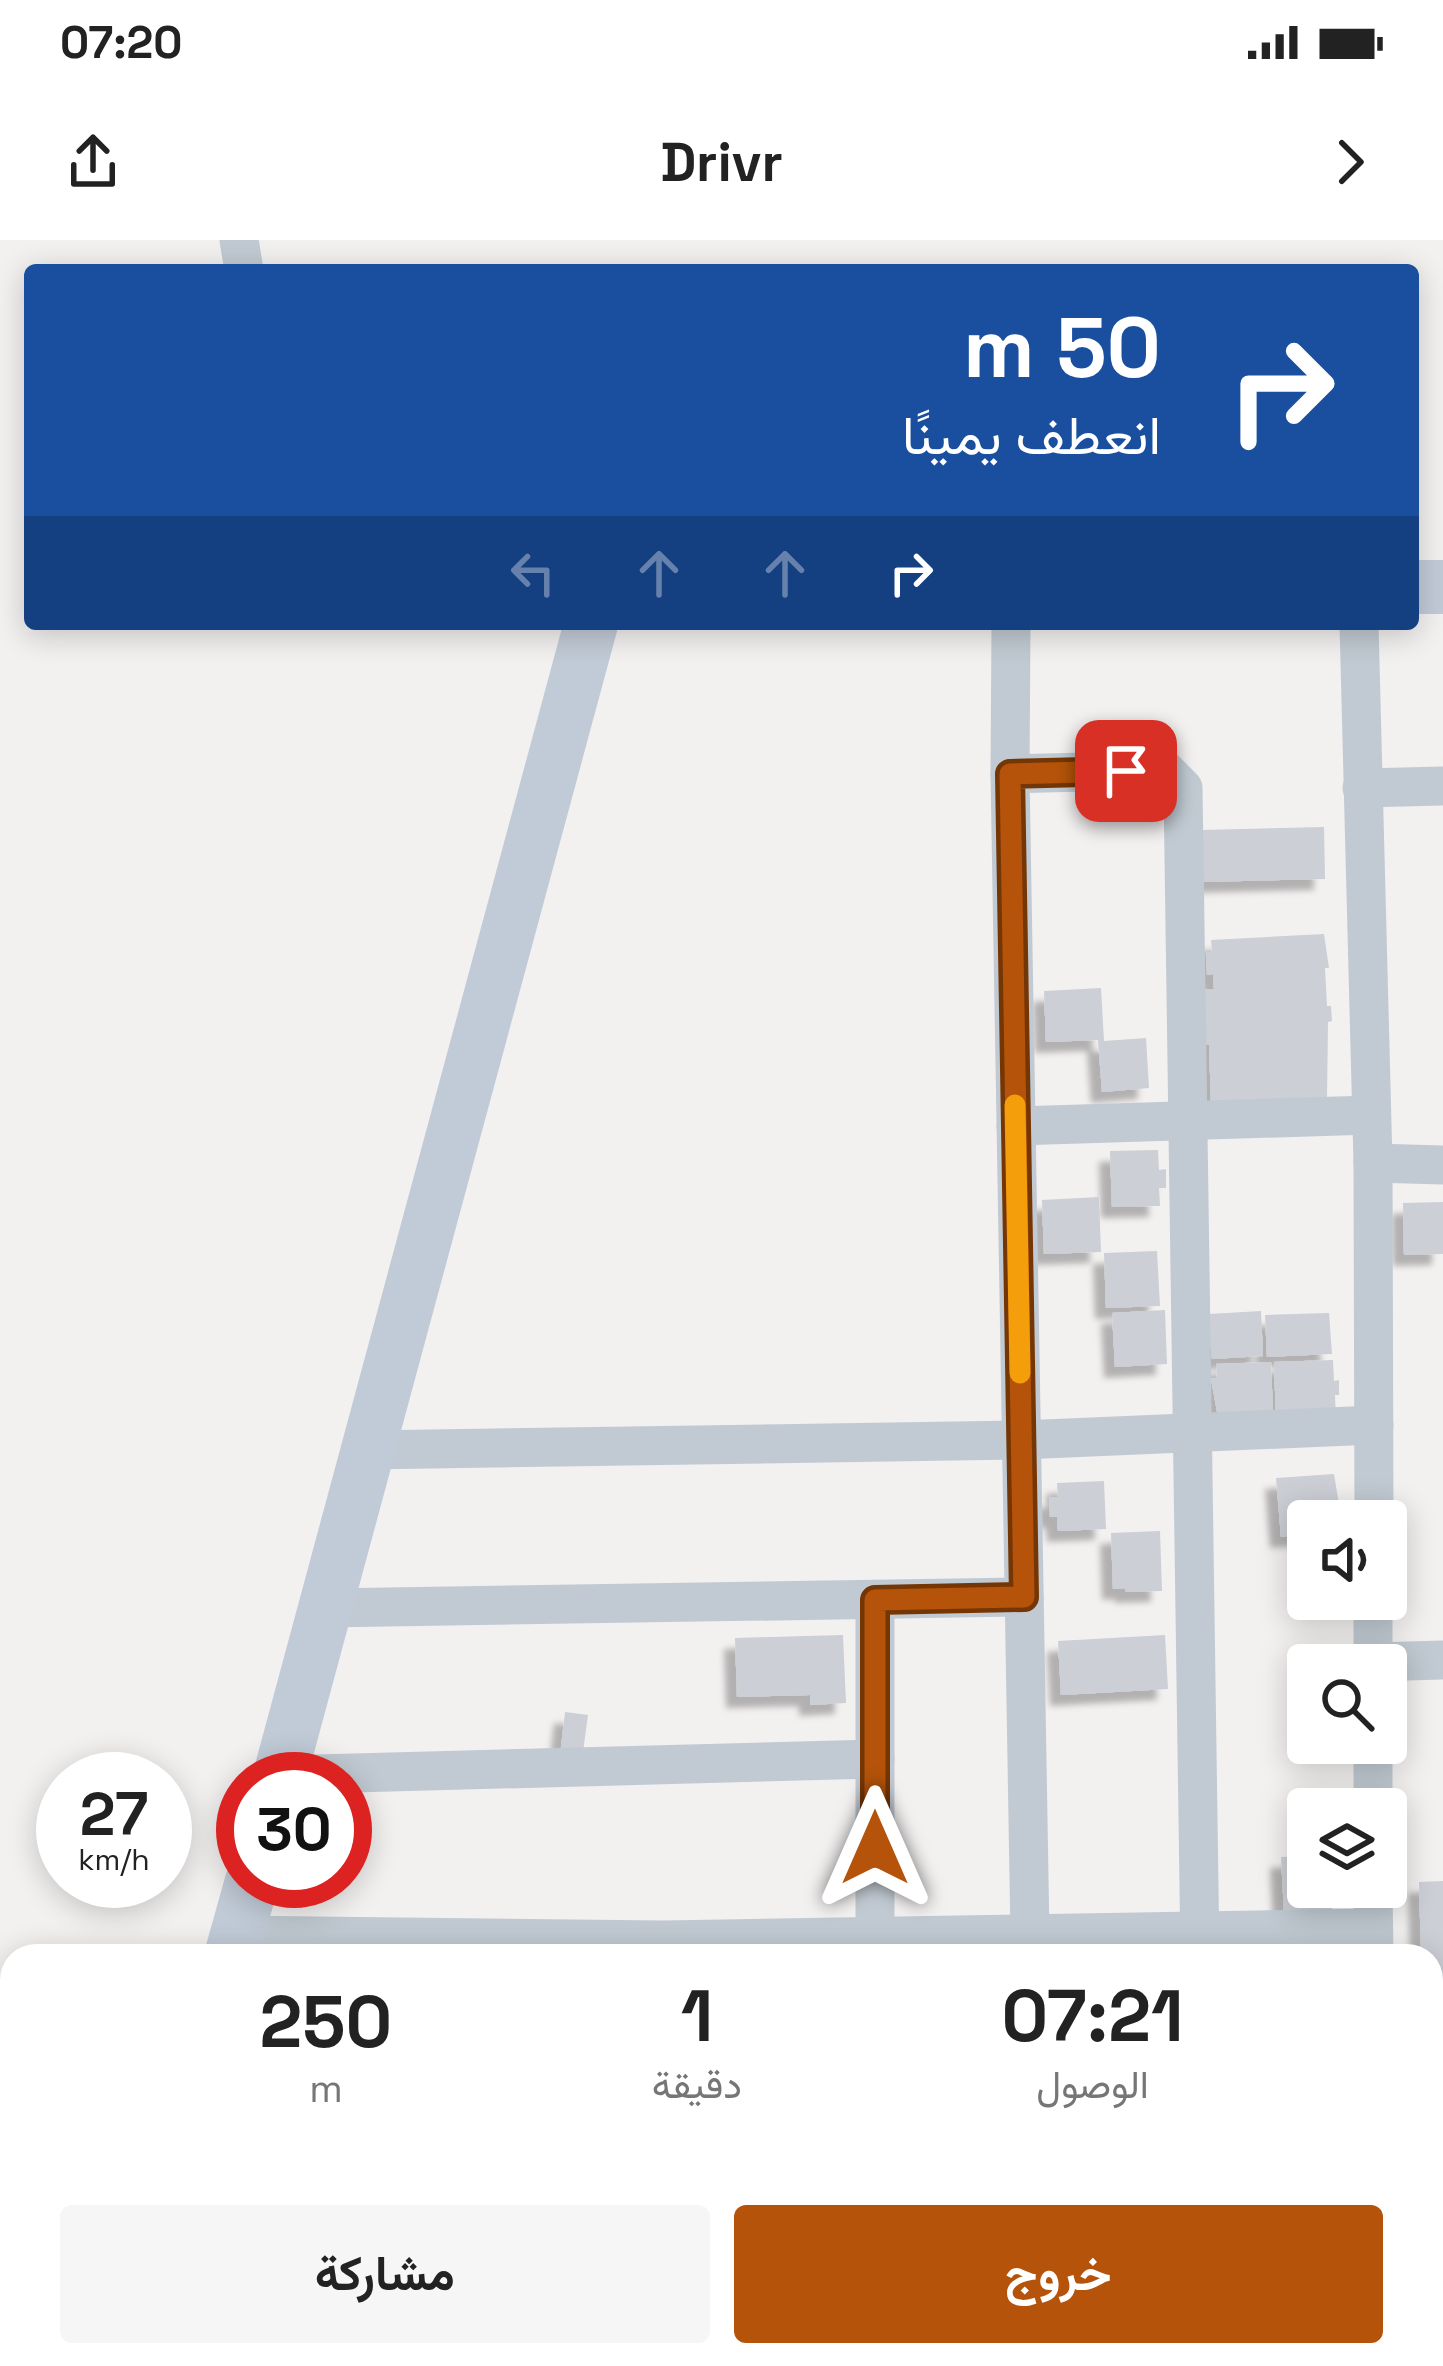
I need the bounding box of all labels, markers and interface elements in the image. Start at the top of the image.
text: 07:20 [60,14,183,71]
text: Drivr [660,128,783,197]
icon: share [60,129,126,195]
icon: forward [1317,129,1383,195]
text: 50 m [963,294,1161,402]
icon: right [1203,312,1359,468]
text: انعطف يمينًا [902,401,1161,470]
icon: left [500,540,566,606]
icon: ahead [626,540,692,606]
icon: ahead [752,540,818,606]
icon: right [878,540,944,606]
pin [1075,720,1177,822]
icon: arrive [1093,738,1159,804]
map controls [1287,1500,1407,1908]
button: sound [1287,1500,1407,1620]
button: search [1287,1644,1407,1764]
speed limit sign: 30 [216,1752,372,1908]
text: 27 [80,1776,148,1853]
position arrow [812,1785,938,1911]
button: layers [1287,1788,1407,1908]
text: km/h [78,1840,150,1879]
text: 1 [681,1970,713,2062]
text: 07:21 [1002,1970,1183,2062]
text: 250 [260,1976,392,2068]
text: دقيقة [652,2060,742,2109]
text: الوصول [1036,2060,1149,2109]
text: m [309,2064,343,2113]
button: مشاركة [60,2205,710,2343]
button: خروج [734,2205,1383,2343]

